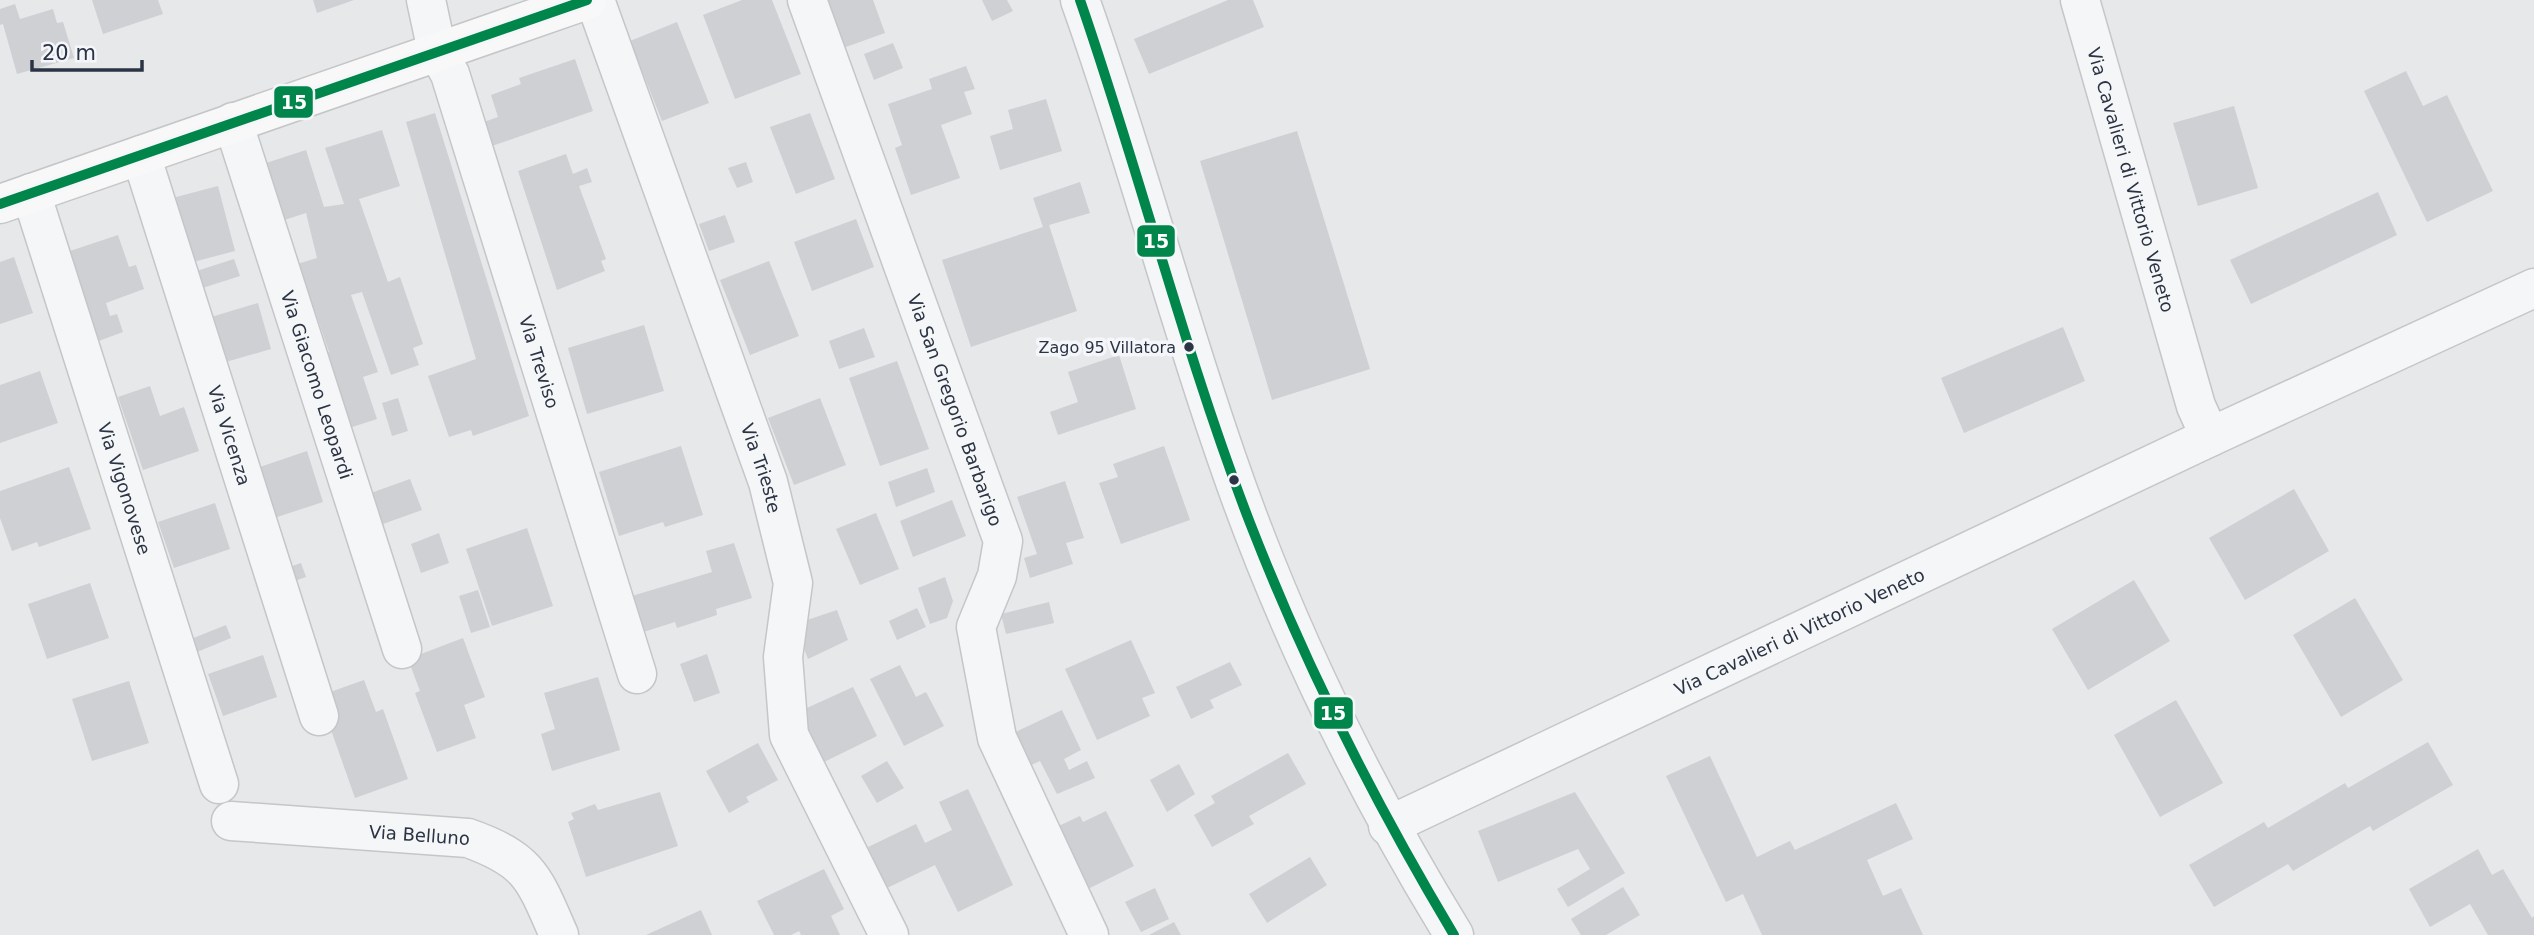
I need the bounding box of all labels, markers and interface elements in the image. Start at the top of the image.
scale bar [32,28,142,72]
text: 20 m [42,41,96,65]
street label: Via Cavalieri di Vittorio Veneto [2084,45,2179,315]
line badge: 15 [273,85,314,119]
text: 15 [281,91,307,113]
line badge: 15 [1136,224,1176,258]
text: 15 [1143,230,1169,252]
street label: Via Giacomo Leopardi [277,288,357,482]
street label: Via San Gregorio Barbarigo [904,291,1007,529]
street label: Via Treviso [515,313,564,411]
place label: Zago 95 Villatora [1039,338,1176,357]
marker: Zago 95 Villatora [1182,340,1196,354]
street label: Via Vicenza [204,383,256,488]
street label: Via Vigonovese [94,420,156,557]
street label: Via Trieste [737,420,786,515]
unlabelled marker [1227,473,1241,487]
street label: Via Cavalieri di Vittorio Veneto [1671,563,1928,700]
line badge: 15 [1313,696,1354,730]
text: 15 [1320,702,1346,724]
street label: Via Belluno [368,820,471,849]

